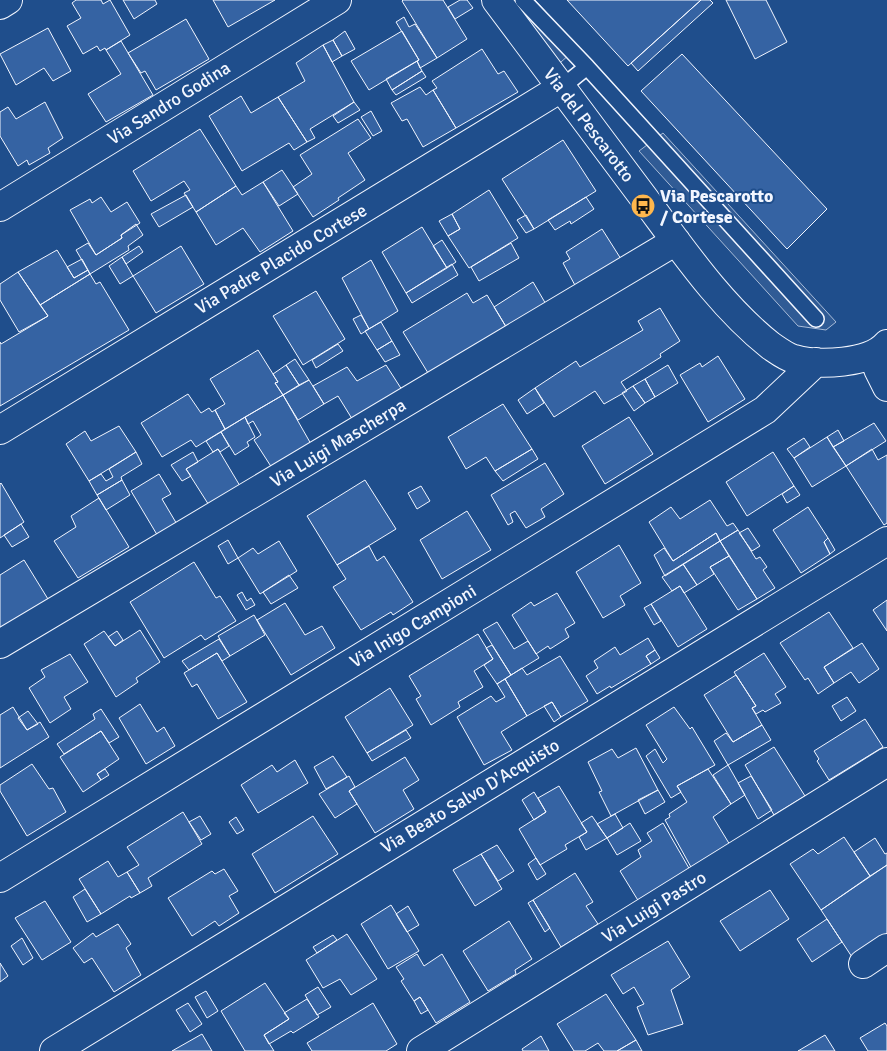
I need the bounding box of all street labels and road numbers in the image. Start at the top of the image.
street label: Via Sandro Godina [104,56,234,150]
street label: Via del Pescarotto [539,63,639,187]
street label: Via Padre Placido Cortese [191,199,371,319]
street label: Via Luigi Mascherpa [266,394,410,492]
street label: Via Inigo Campioni [346,580,480,672]
street label: Via Beato Salvo D'Acquisto [377,734,563,858]
street label: Via Luigi Pastro [598,866,710,948]

